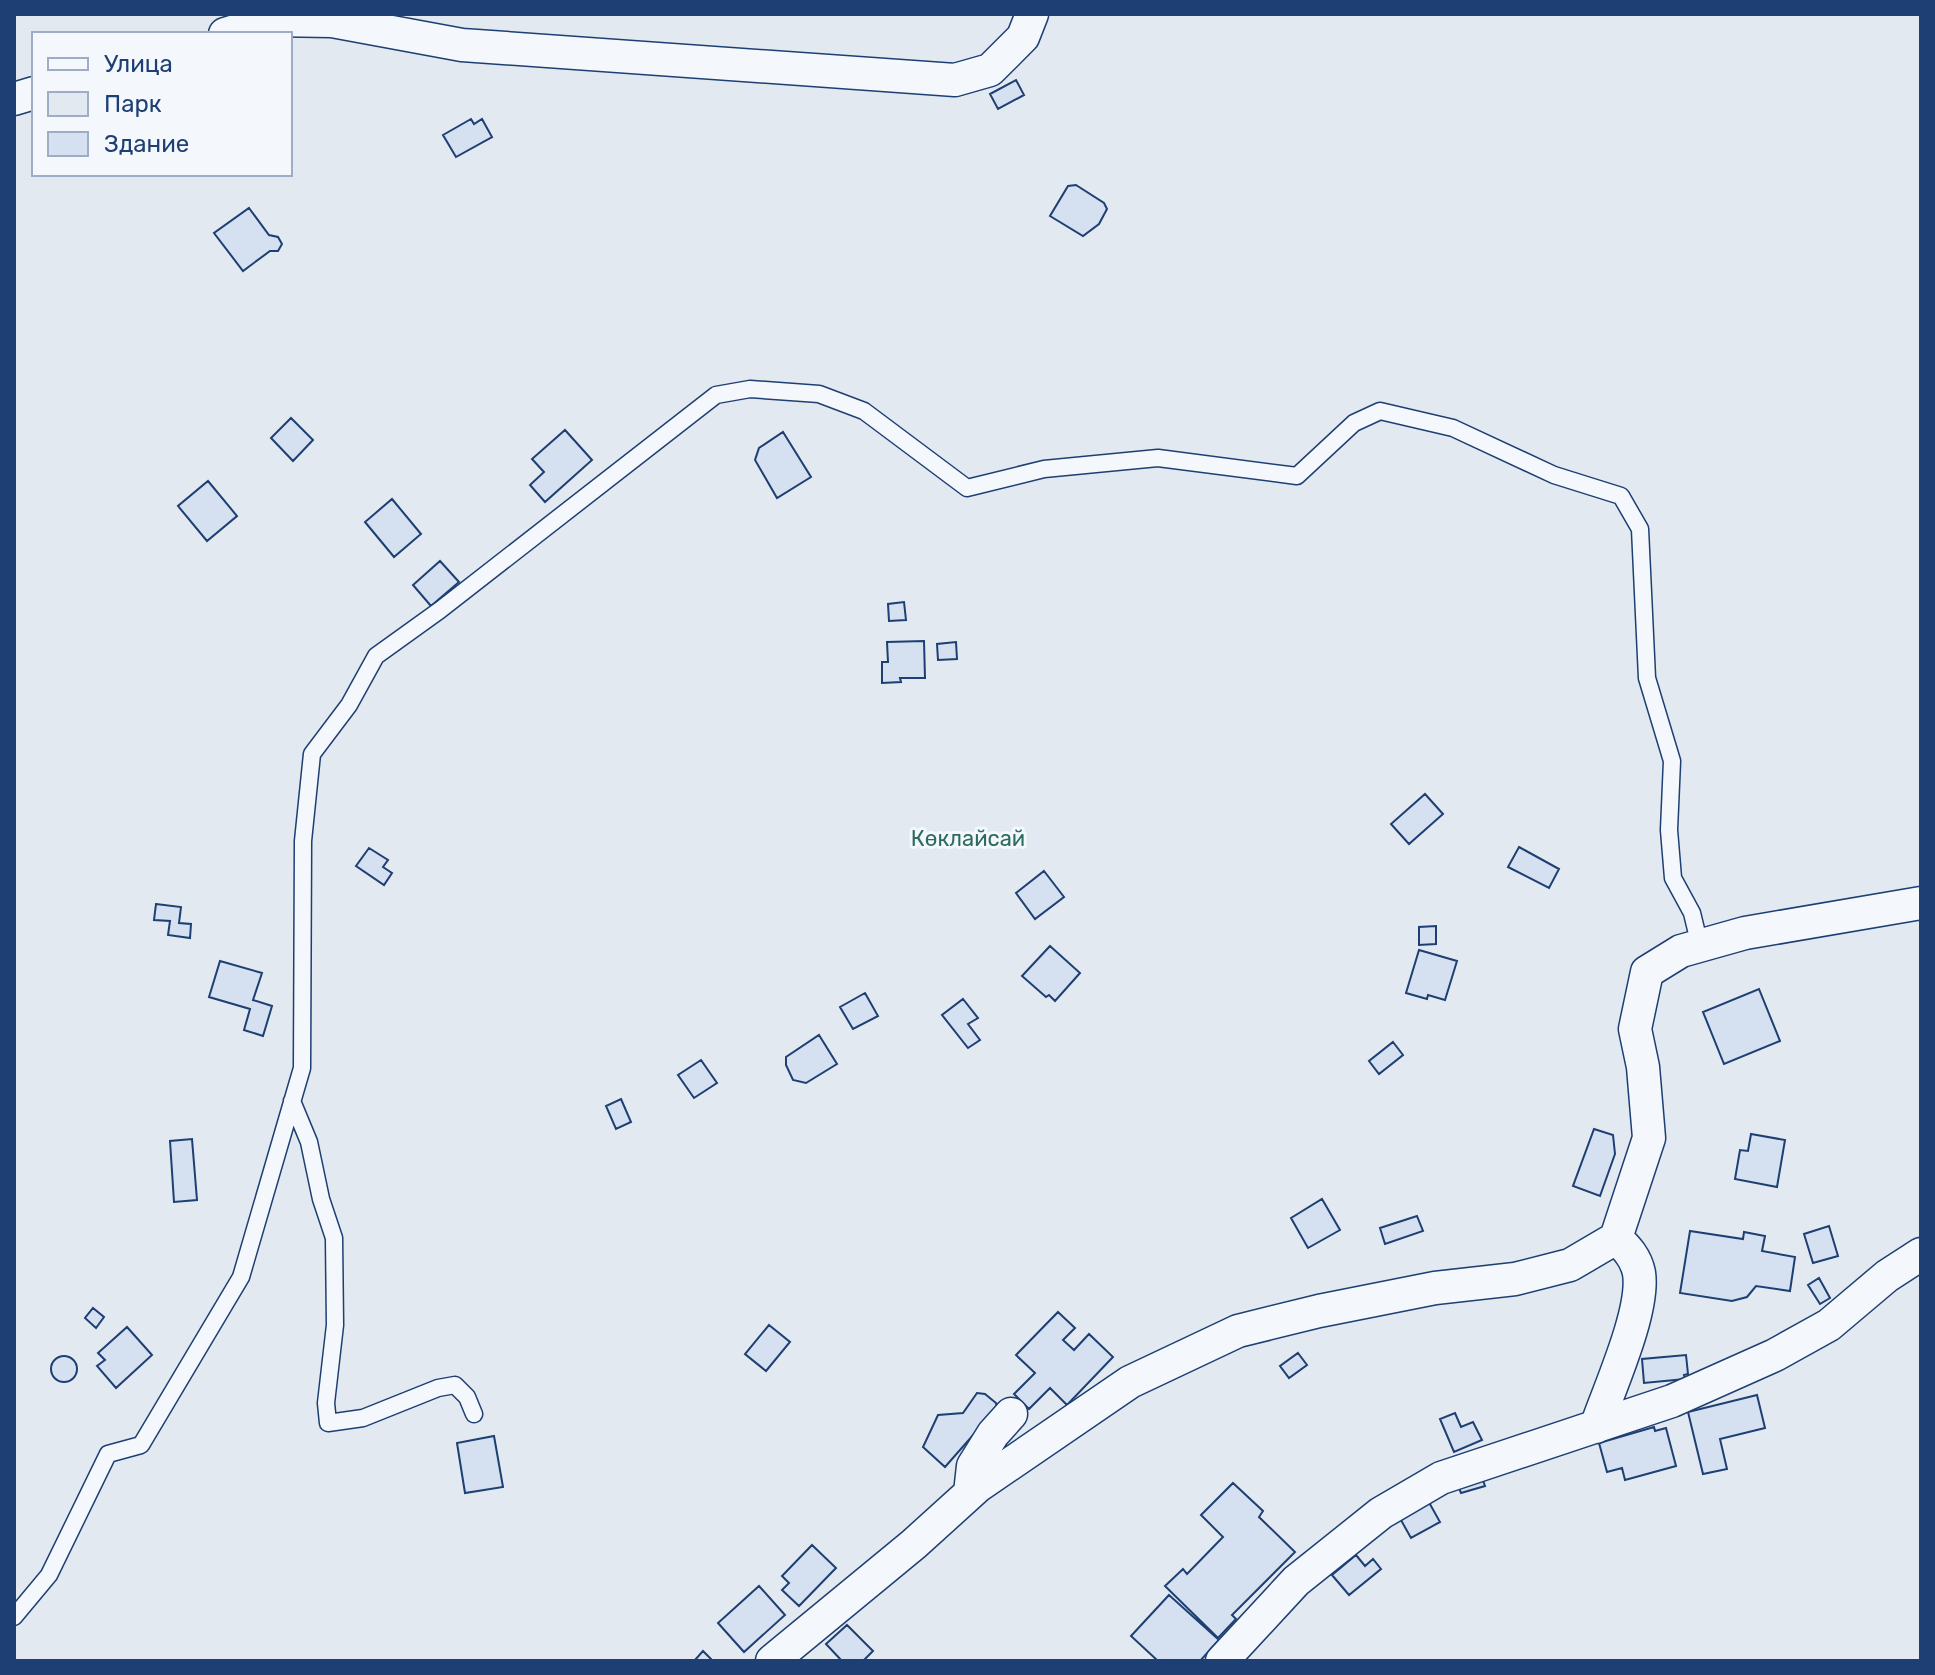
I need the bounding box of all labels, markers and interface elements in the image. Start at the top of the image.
legend [32,32,292,176]
text: Улица [104,50,173,78]
text: Парк [104,90,162,118]
text: Здание [104,130,189,158]
park label: Көклайсай [911,825,1025,852]

